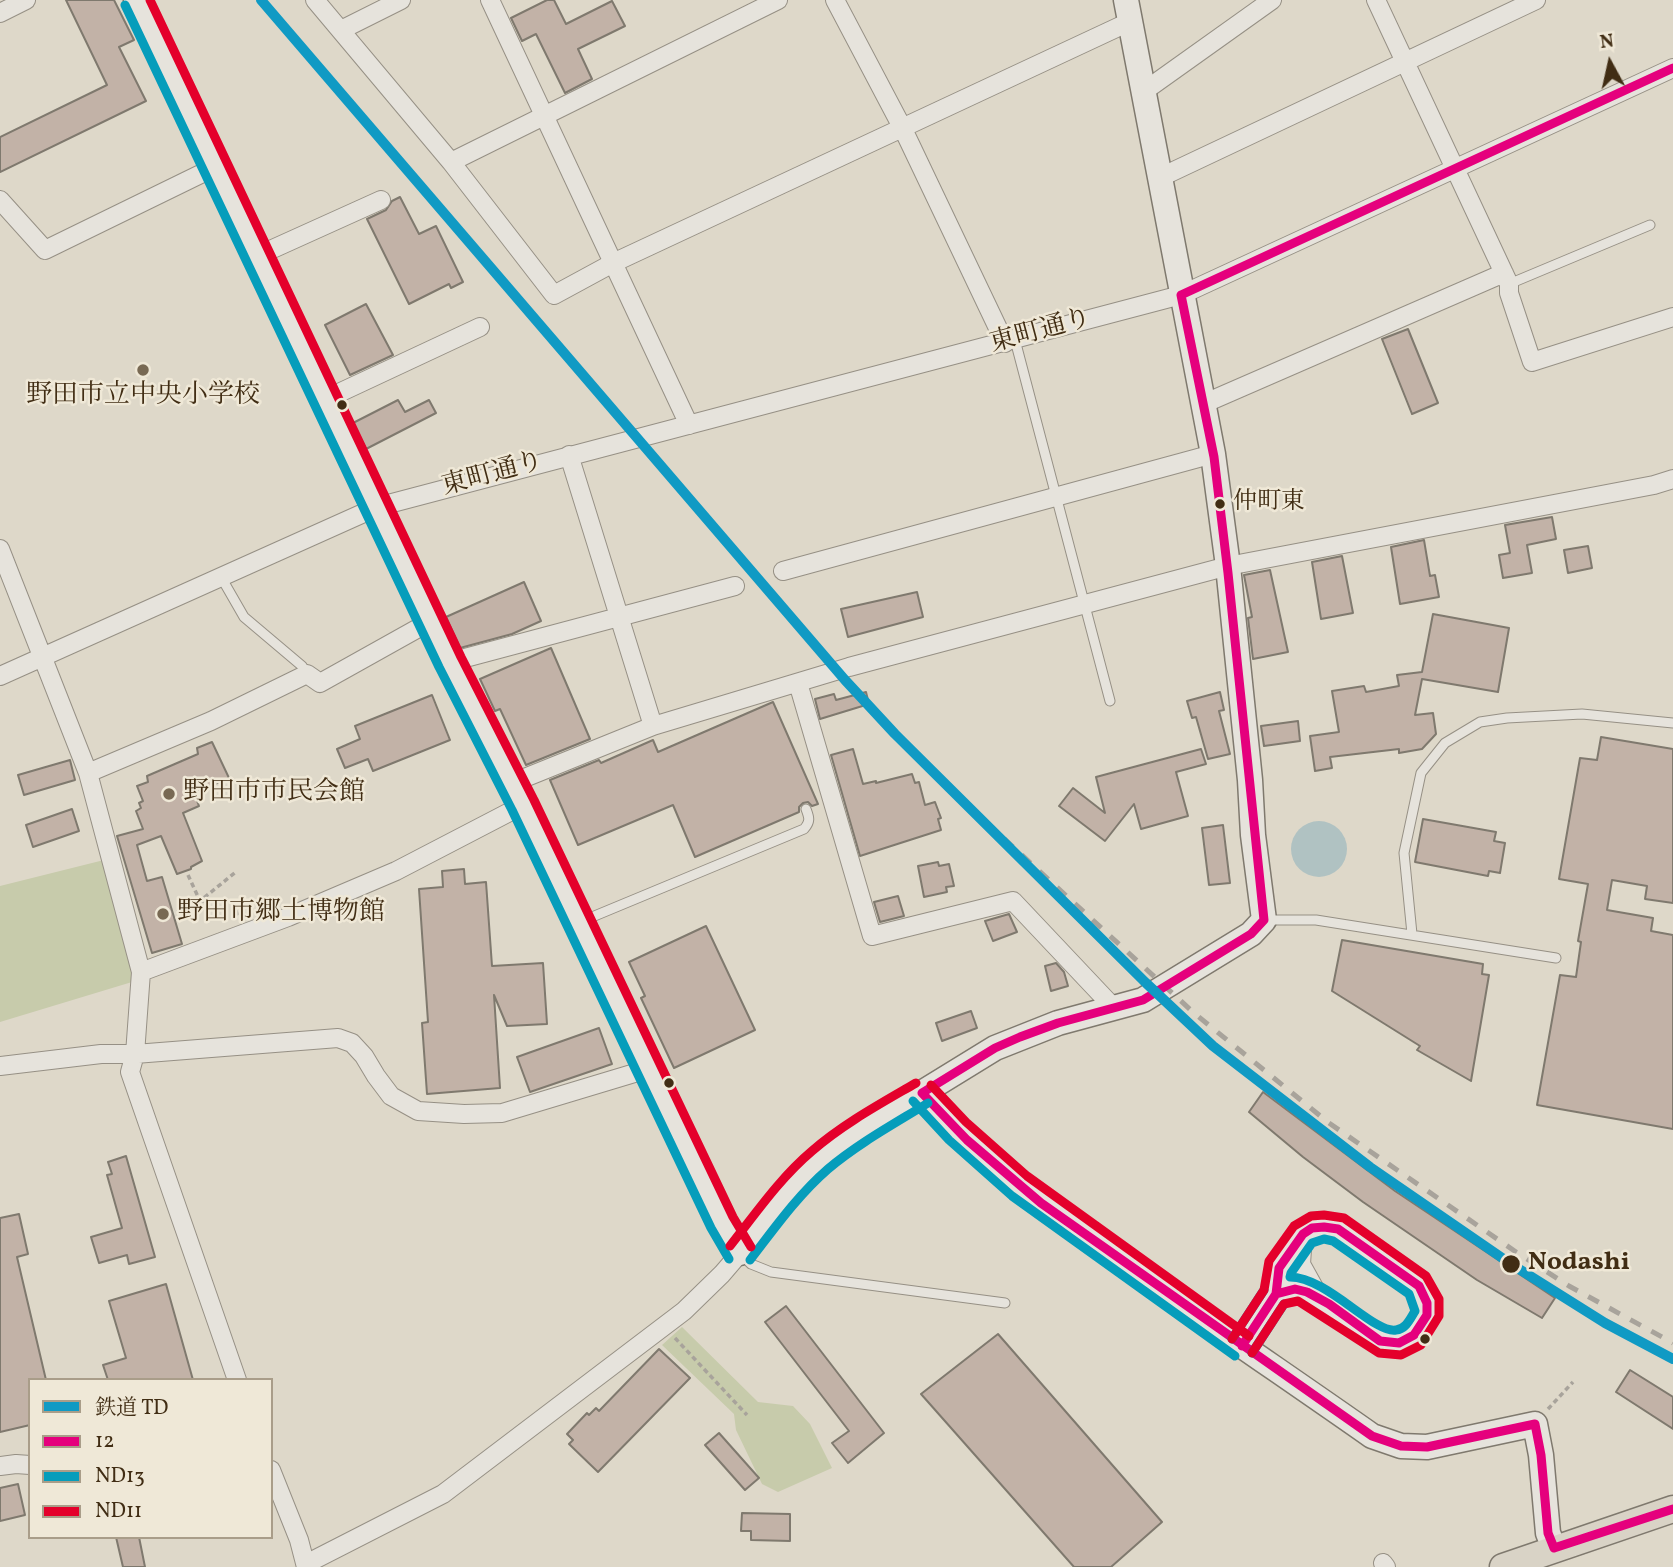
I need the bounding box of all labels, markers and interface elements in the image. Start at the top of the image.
north arrow [1575,28,1645,98]
text: N [1598,28,1616,56]
street label: 東町通り [987,304,1095,362]
marker: 野田市立中央小学校 [135,362,151,378]
place label: 野田市立中央小学校 [26,381,260,413]
unlabelled marker [335,398,349,412]
street label: 東町通り [439,447,547,505]
place label: 仲町東 [1233,490,1305,518]
marker: 仲町東 [1213,497,1227,511]
place label: 野田市市民会館 [183,778,365,810]
marker: 野田市市民会館 [161,786,177,802]
place label: 野田市郷土博物館 [177,898,385,930]
marker: 野田市郷土博物館 [155,906,171,922]
unlabelled marker [662,1076,676,1090]
place label: Nodashi [1528,1248,1630,1280]
marker: Nodashi [1500,1253,1522,1275]
unlabelled marker [1418,1332,1432,1346]
legend [28,1378,273,1539]
text: 鉄道 TD [95,1394,168,1423]
text: 12 [95,1427,114,1456]
text: ND13 [95,1462,145,1491]
text: ND11 [95,1497,142,1526]

